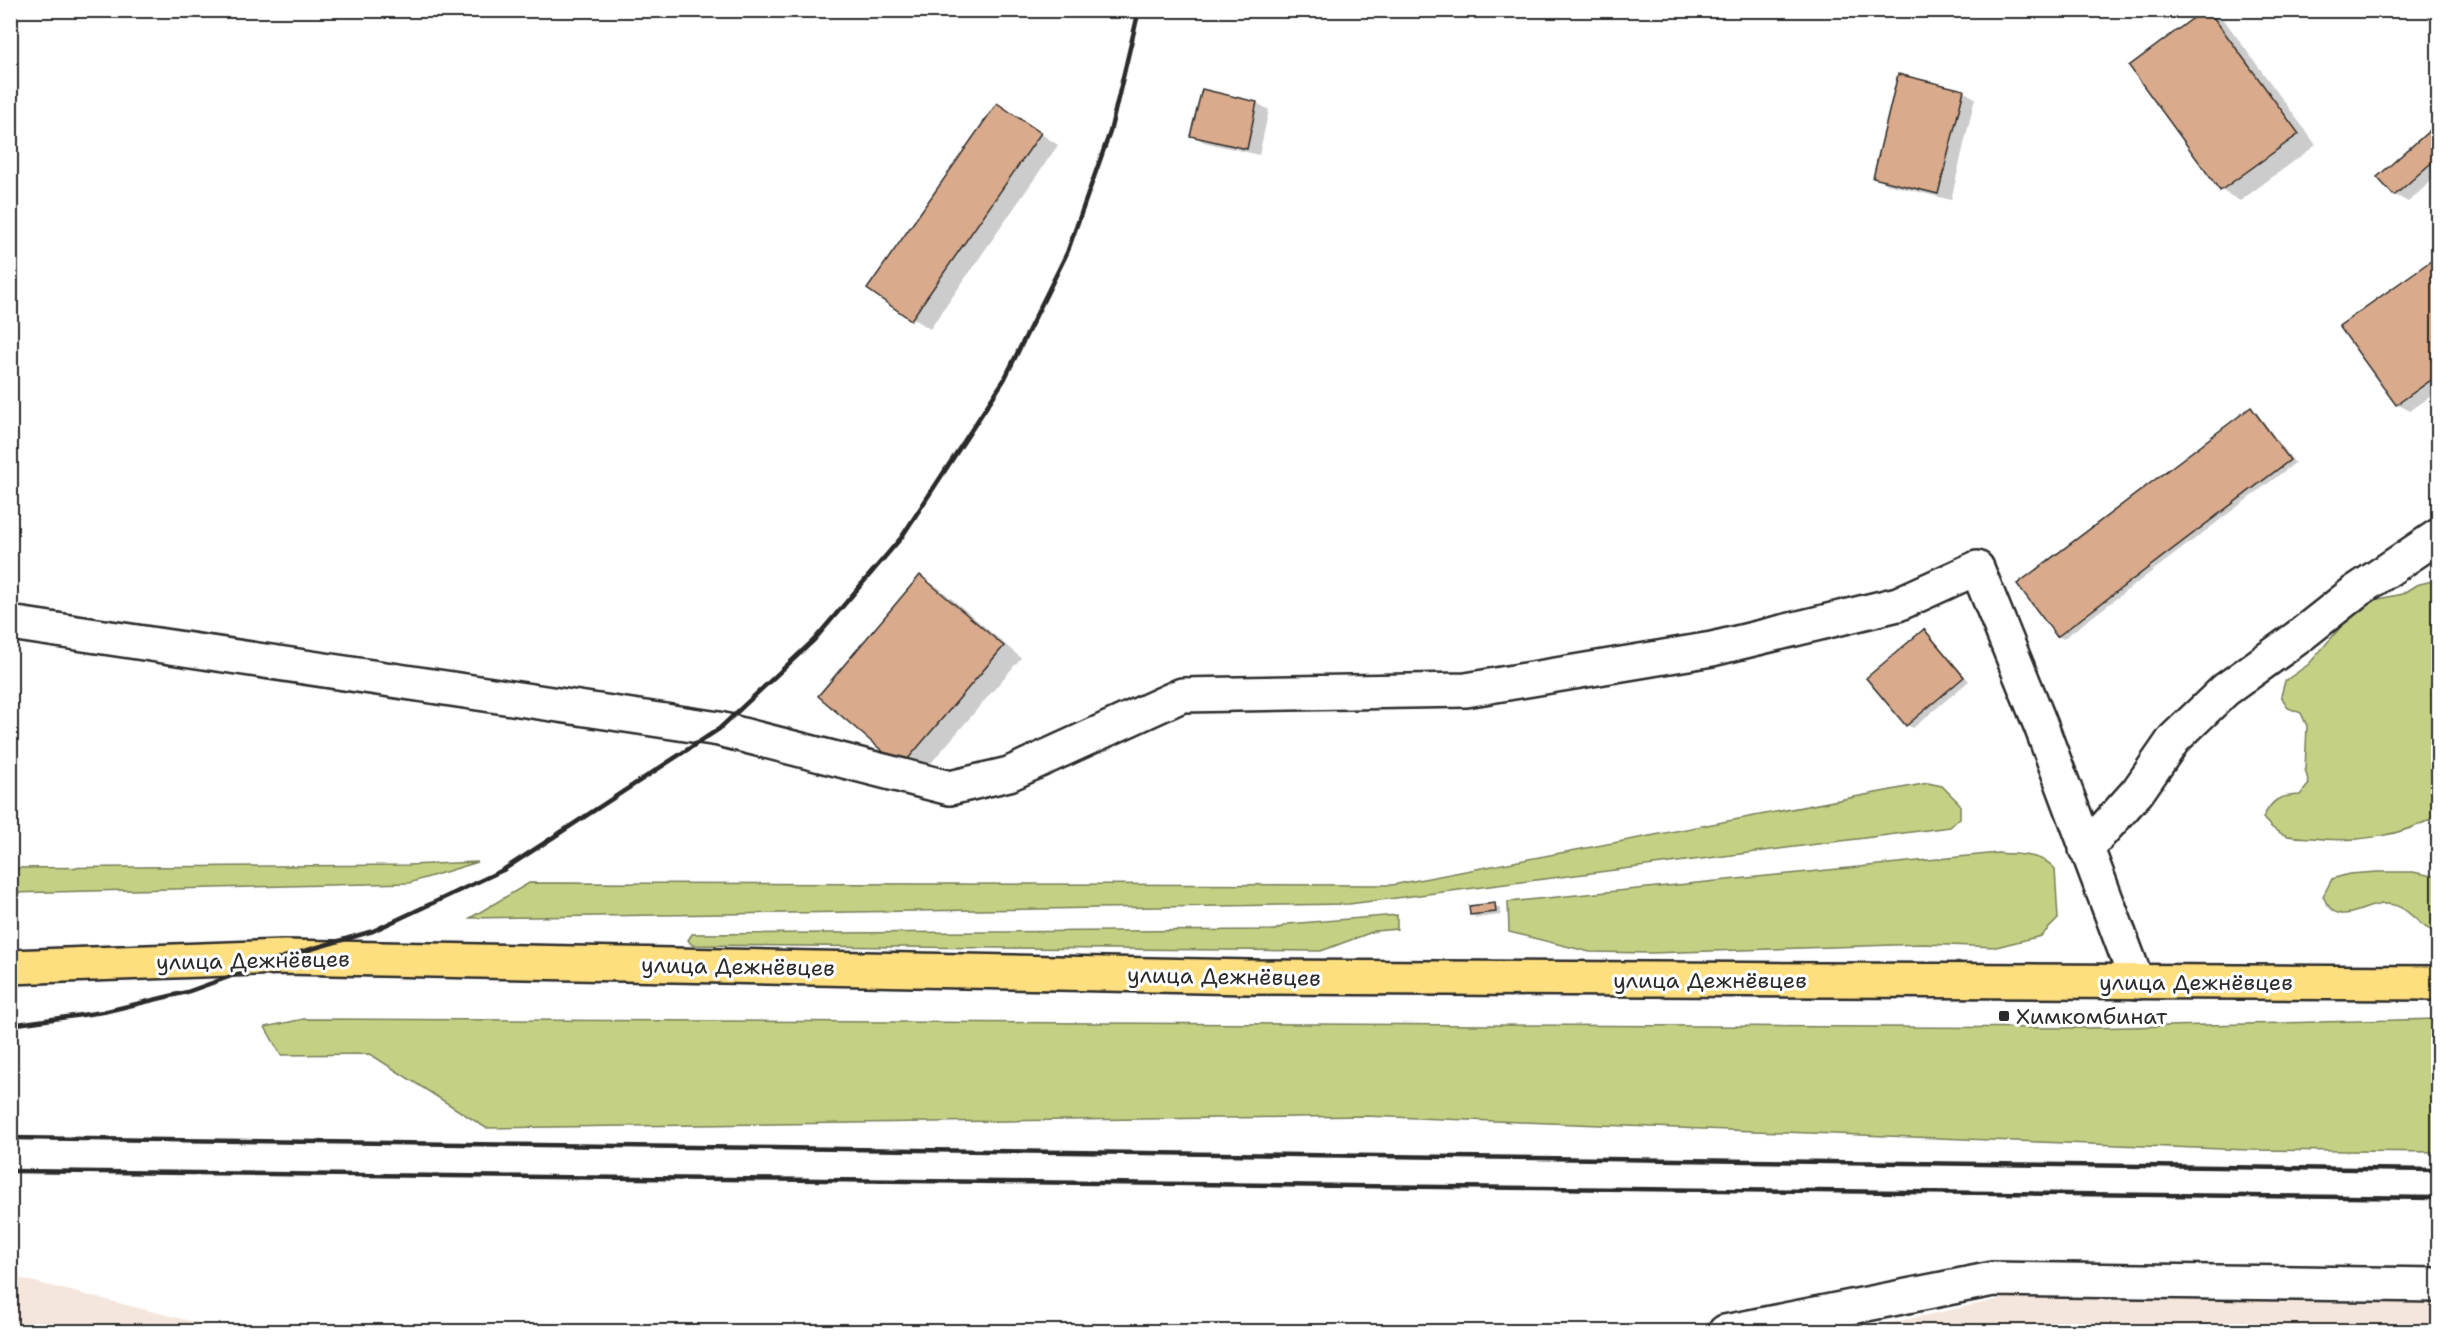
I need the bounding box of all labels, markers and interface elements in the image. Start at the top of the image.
street label: улица Дежнёвцев [156,944,350,977]
street label: улица Дежнёвцев [641,950,835,983]
street label: улица Дежнёвцев [1127,960,1321,993]
street label: улица Дежнёвцев [1613,966,1807,995]
street label: улица Дежнёвцев [2099,968,2293,997]
place label: Химкомбинат [2016,1002,2168,1031]
marker: Химкомбинат [1997,1009,2011,1023]

